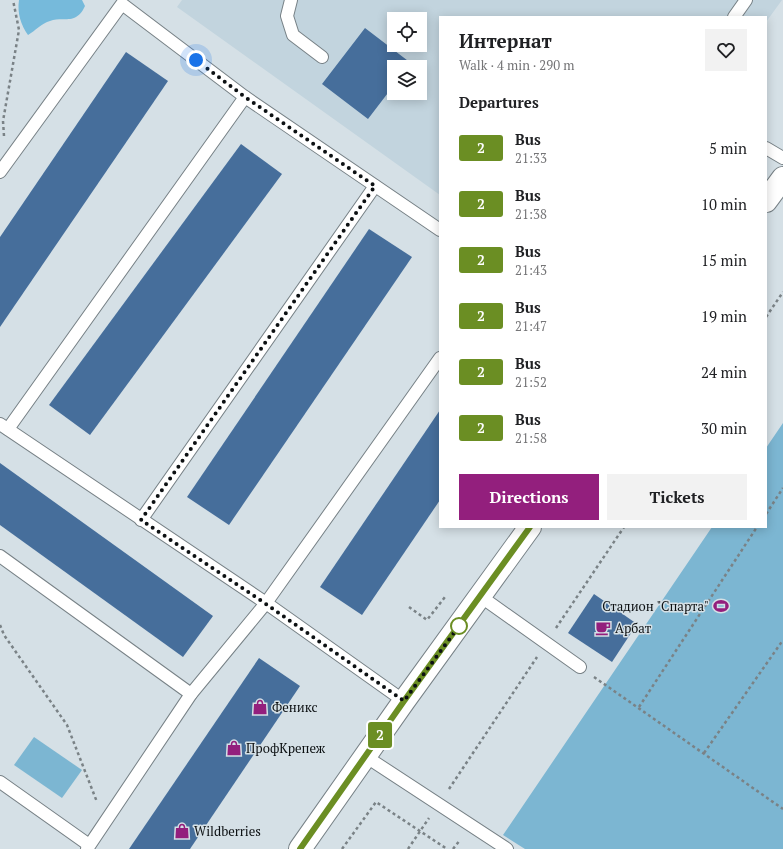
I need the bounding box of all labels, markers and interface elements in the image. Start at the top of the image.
map controls [387,12,427,100]
button: locate [387,12,427,52]
text: Интернат [459,28,552,53]
button: heart [705,29,747,71]
your location [186,50,206,70]
text: Walk · 4 min · 290 m [459,56,574,74]
button: layers [387,60,427,100]
text: Departures [459,92,539,112]
text: Bus [515,129,541,149]
text: 2 [477,138,485,157]
text: 5 min [709,138,747,158]
text: 21:33 [515,149,547,167]
text: Bus [515,185,541,205]
text: 2 [477,194,485,213]
text: 10 min [701,194,747,214]
text: 21:38 [515,205,547,223]
text: Bus [515,241,541,261]
text: 2 [477,250,485,269]
text: 15 min [701,250,747,270]
text: 21:43 [515,261,547,279]
text: Bus [515,297,541,317]
text: 2 [477,306,485,325]
text: 19 min [701,306,747,326]
text: 21:47 [515,317,547,335]
text: Bus [515,353,541,373]
text: 2 [477,362,485,381]
text: 24 min [701,362,747,382]
text: 21:52 [515,373,547,391]
text: Bus [515,409,541,429]
text: 2 [477,418,485,437]
text: 30 min [701,418,747,438]
text: 21:58 [515,429,547,447]
button: Directions [459,474,599,520]
button: Tickets [607,474,747,520]
place label: Стадион "Спарта" [602,597,709,615]
sports icon: Стадион "Спарта" [712,597,730,615]
unlabelled marker [450,617,468,635]
cafe icon: Арбат [594,619,612,637]
place label: Арбат [615,619,652,637]
shop icon: Феникс [251,698,269,716]
place label: Феникс [272,698,318,716]
line badge: 2 [367,722,393,748]
text: 2 [376,725,384,744]
shop icon: ПрофКрепеж [225,739,243,757]
place label: ПрофКрепеж [246,739,326,757]
shop icon: Wildberries [173,822,191,840]
place label: Wildberries [194,822,261,840]

